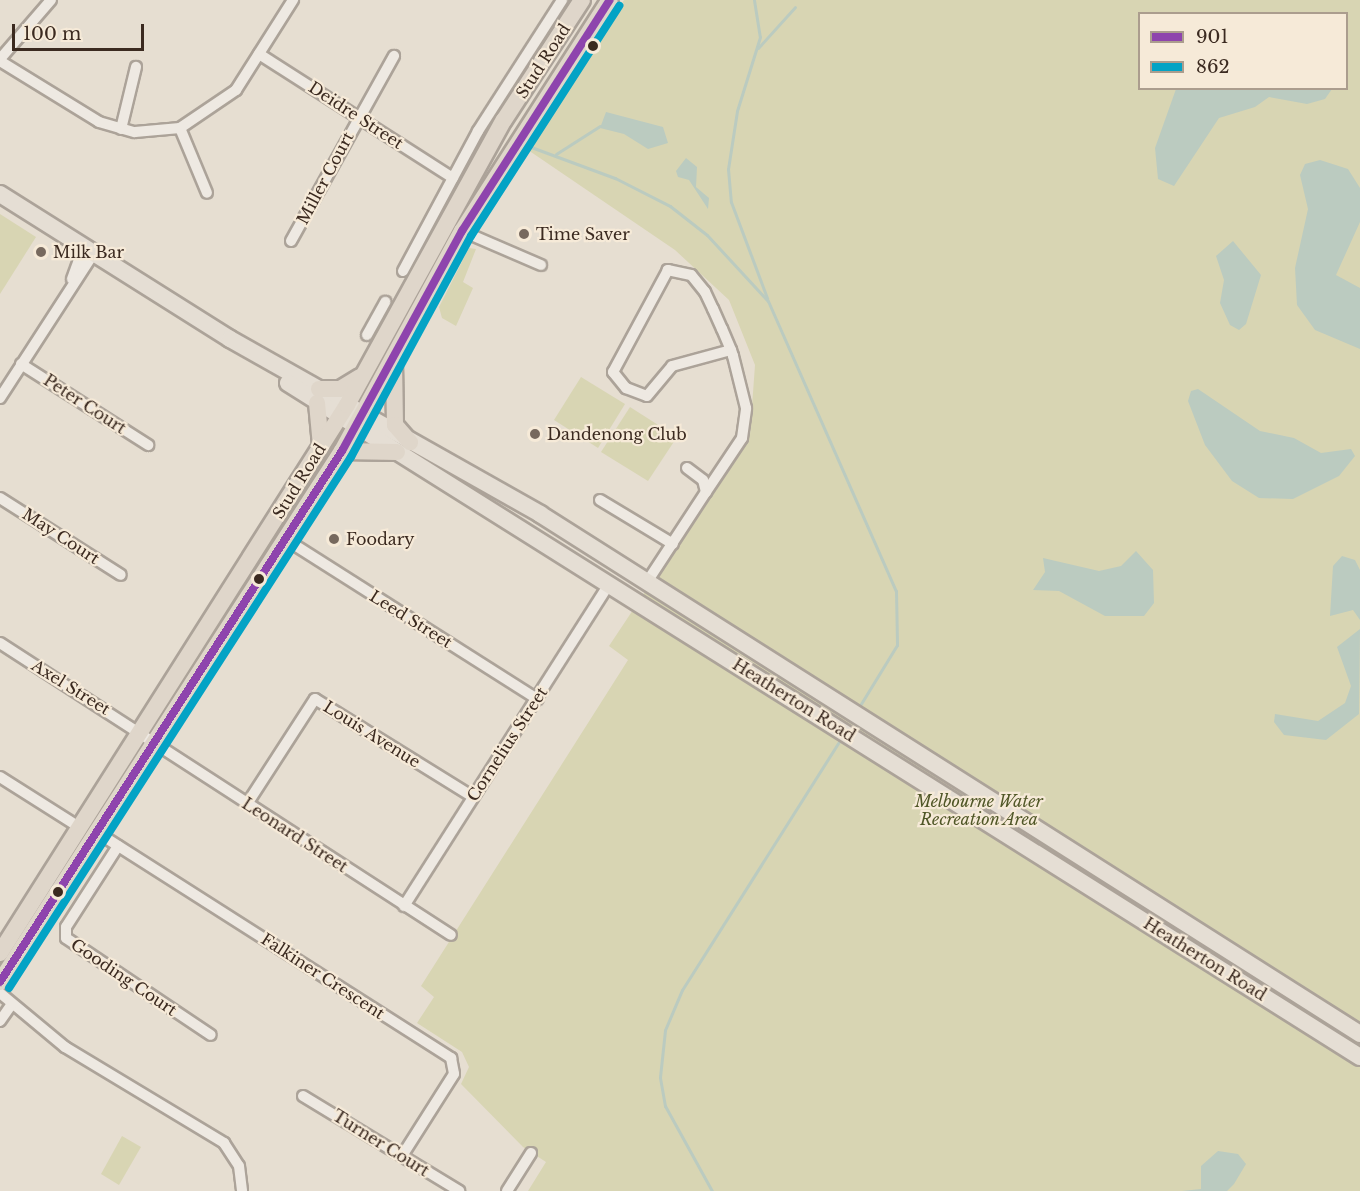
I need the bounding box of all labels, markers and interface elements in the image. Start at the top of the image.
scale bar [15,12,147,50]
legend [1138,12,1348,90]
street label: Stud Road [512,20,574,102]
text: 100 m [23,23,81,45]
text: 901 [1196,26,1228,48]
unlabelled marker [587,40,599,52]
text: 862 [1196,56,1230,78]
street label: Deidre Street [305,77,407,153]
street label: Miller Court [292,128,358,228]
place label: Time Saver [536,224,630,244]
marker: Time Saver [517,227,531,241]
place label: Milk Bar [53,242,124,262]
marker: Milk Bar [34,245,48,259]
street label: Peter Court [40,370,130,438]
place label: Dandenong Club [547,424,687,444]
marker: Dandenong Club [528,427,542,441]
street label: Stud Road [268,440,330,522]
street label: May Court [19,504,103,568]
place label: Foodary [346,529,415,549]
marker: Foodary [327,532,341,546]
unlabelled marker [253,573,265,585]
street label: Leed Street [366,586,456,652]
street label: Axel Street [28,655,114,719]
street label: Heatherton Road [729,655,859,745]
street label: Cornelius Street [463,683,551,805]
street label: Louis Avenue [320,696,424,772]
park label: Melbourne Water Recreation Area [915,791,1043,829]
street label: Leonard Street [239,794,351,876]
unlabelled marker [52,886,64,898]
street label: Heatherton Road [1140,914,1270,1004]
street label: Falkiner Crescent [258,929,388,1023]
street label: Gooding Court [67,934,181,1020]
street label: Turner Court [329,1106,433,1180]

